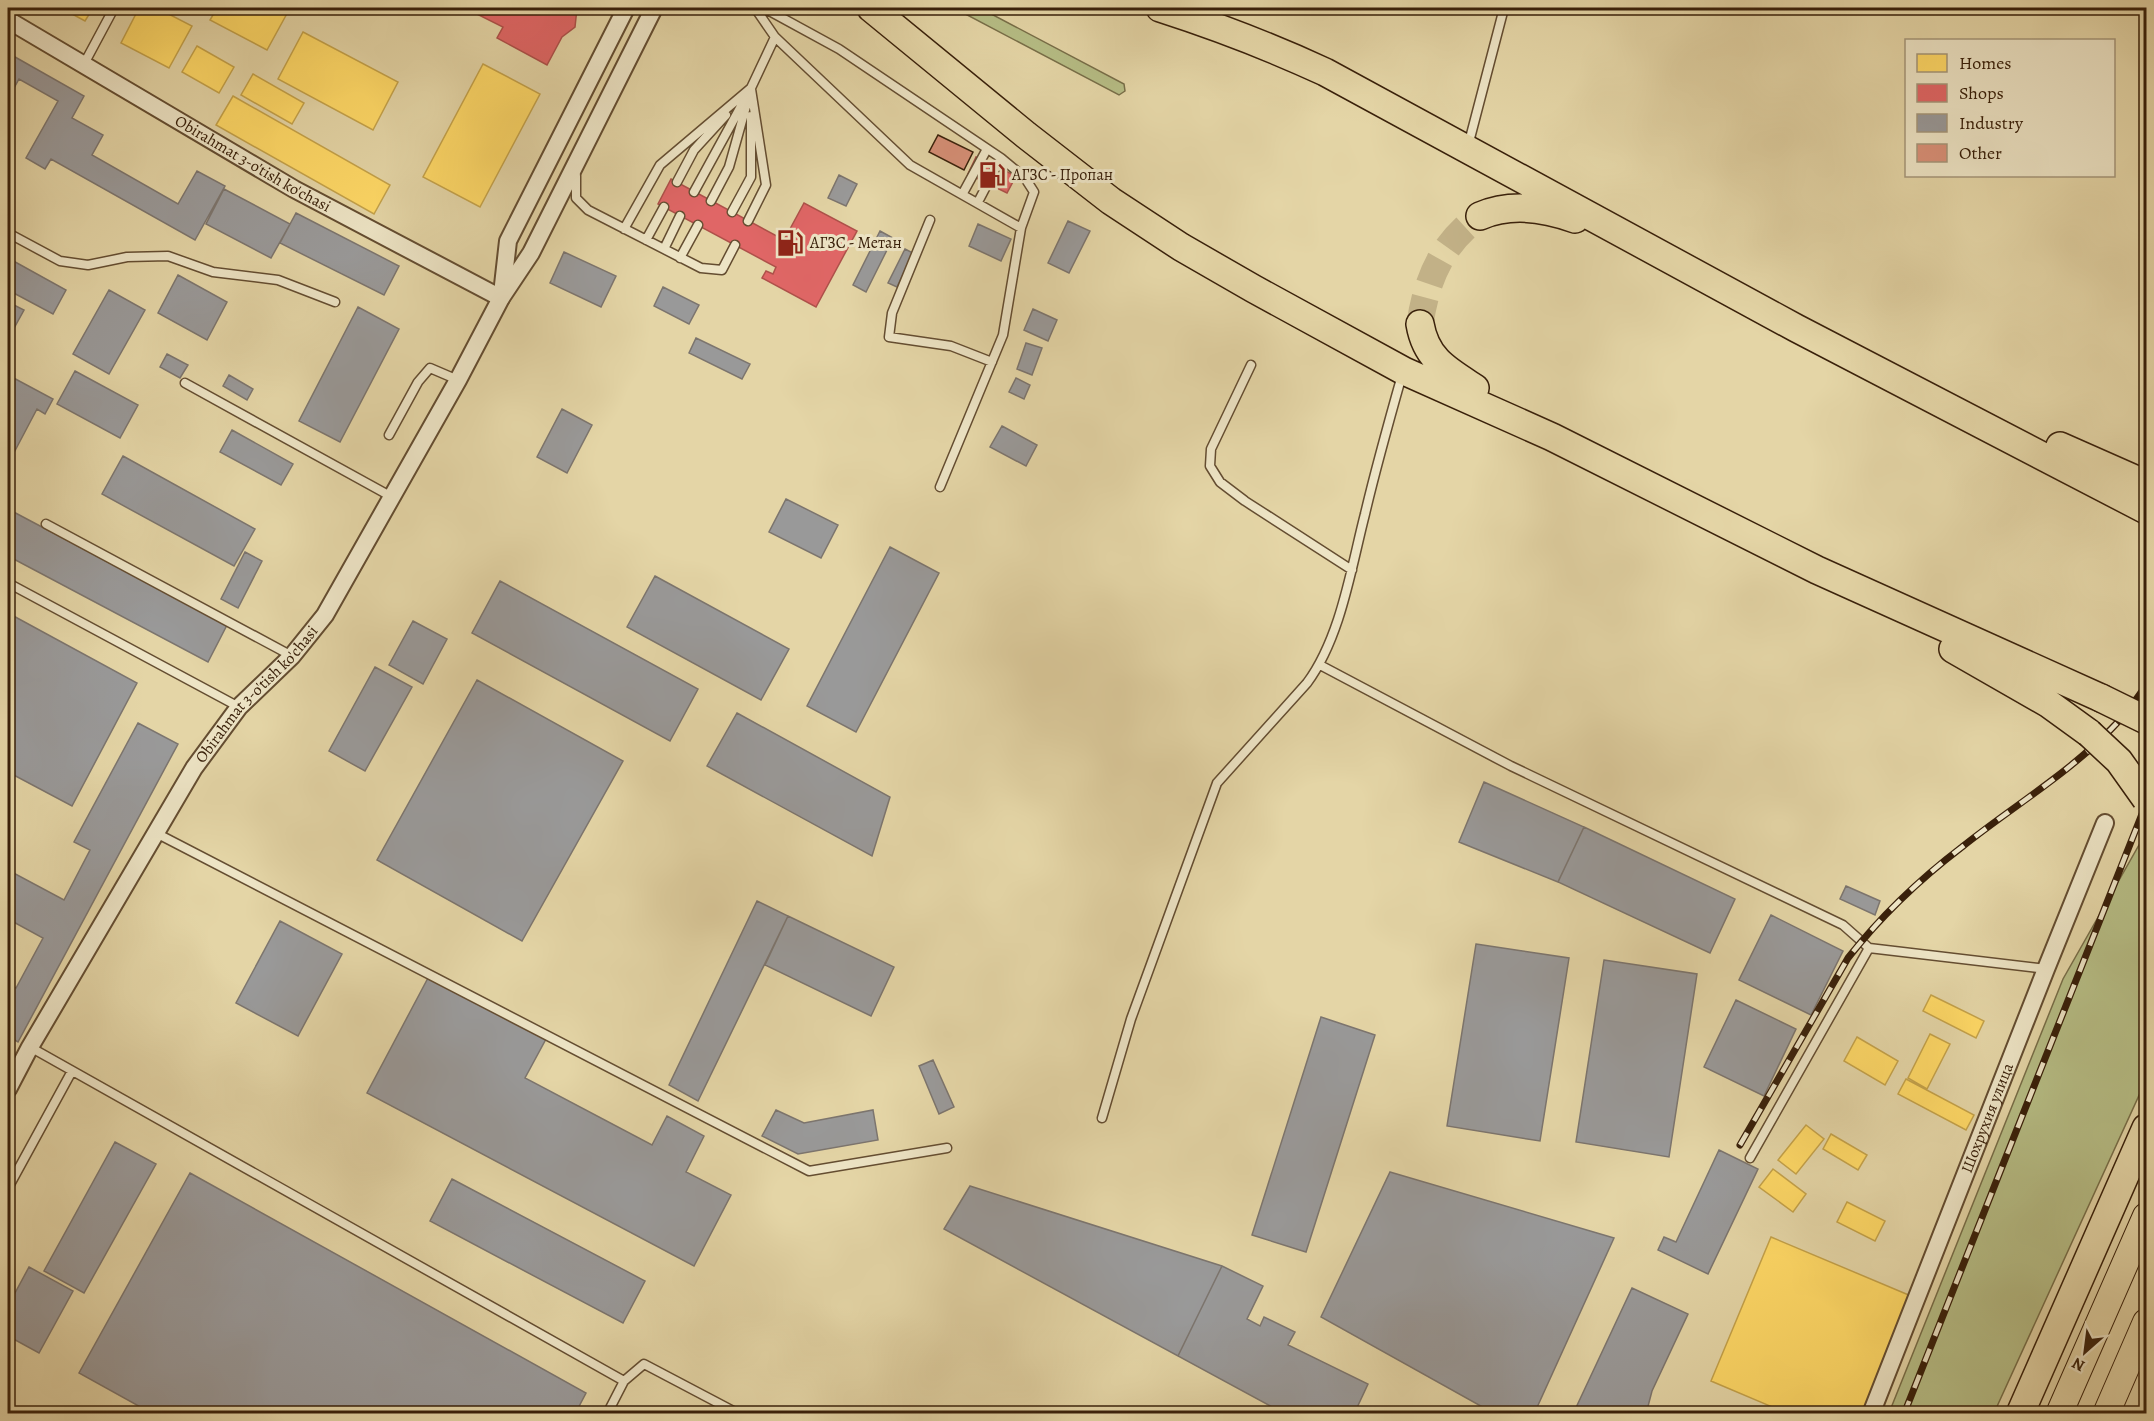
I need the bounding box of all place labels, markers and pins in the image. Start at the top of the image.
fuel station icon: АГЗС - Пропан [977,160,1007,190]
place label: АГЗС - Пропан [1011,164,1113,186]
fuel station icon: АГЗС - Метан [775,228,805,258]
place label: АГЗС - Метан [809,232,902,254]

